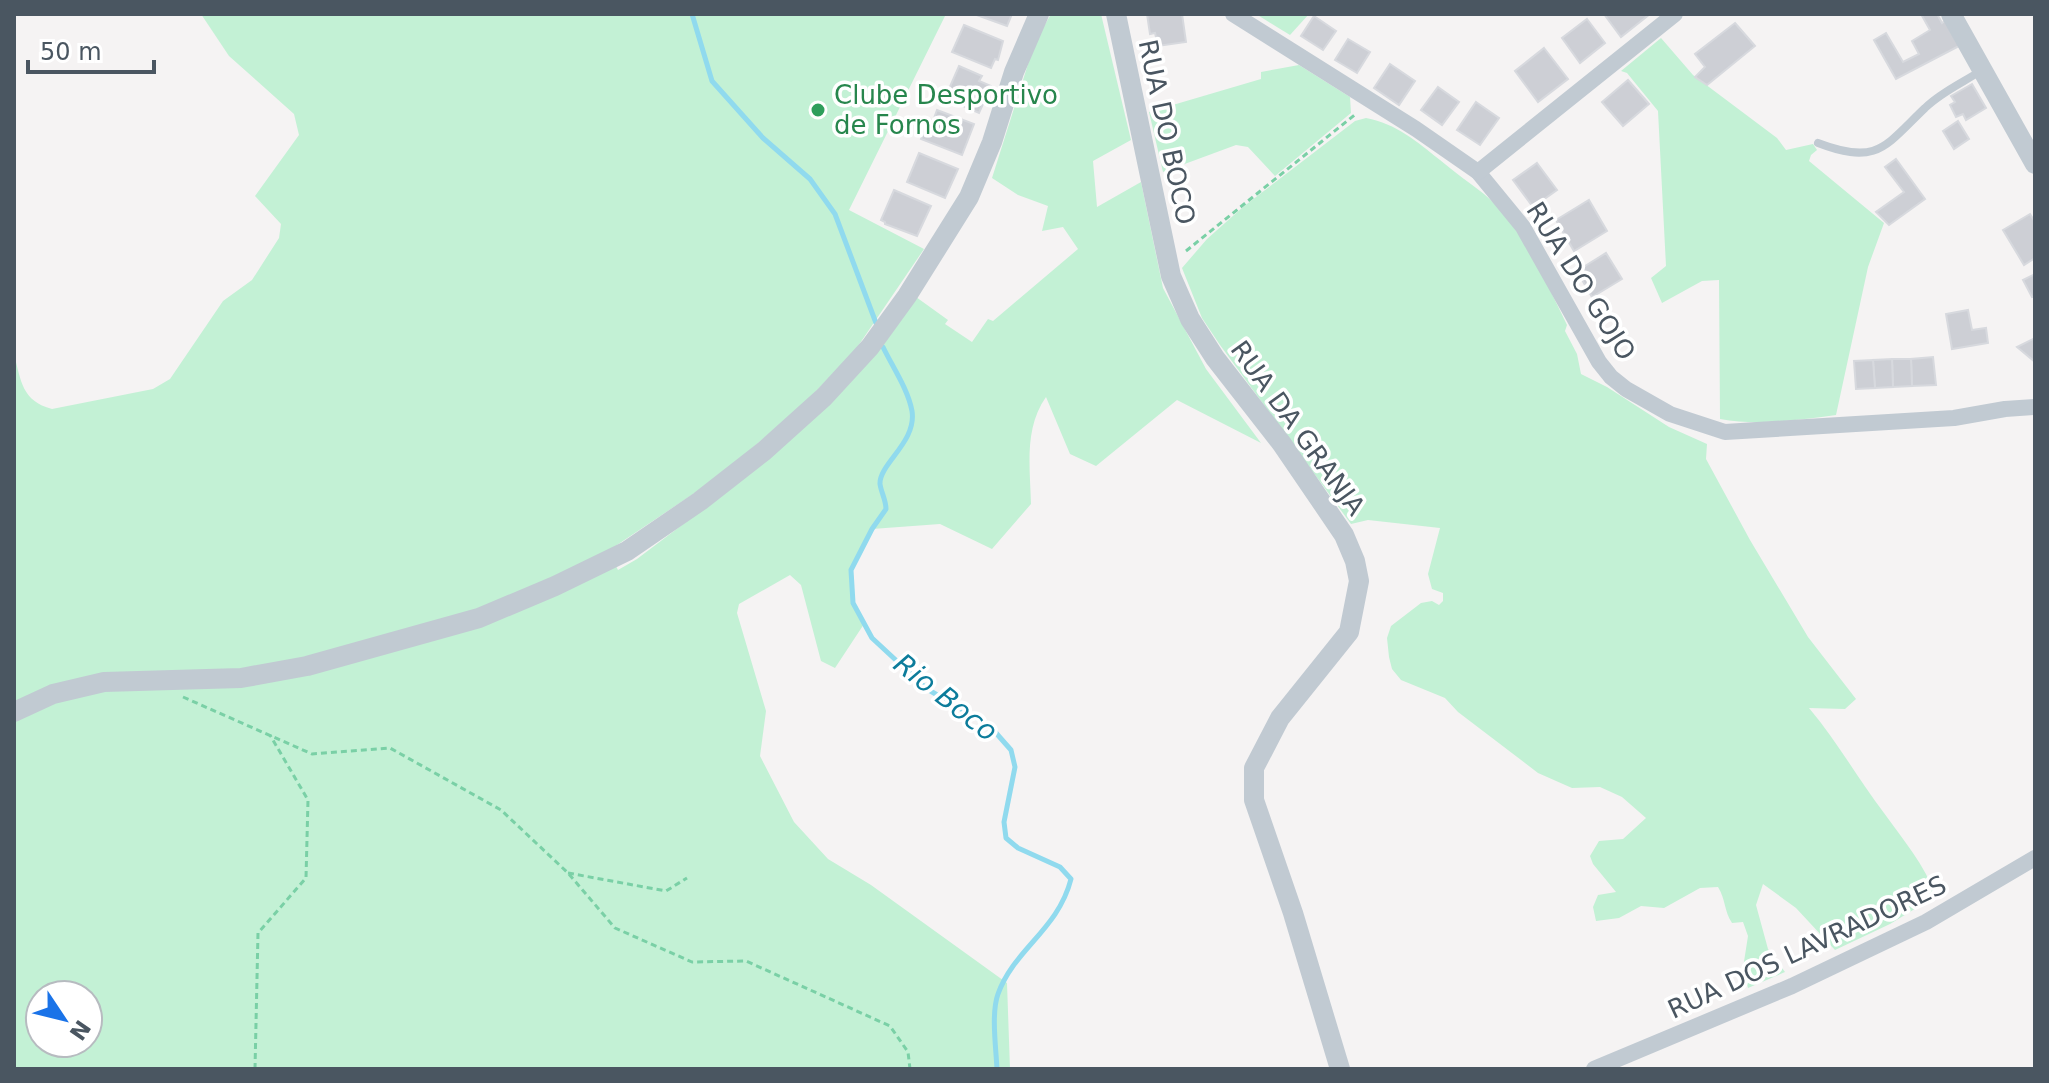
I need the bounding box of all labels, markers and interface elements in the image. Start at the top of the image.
scale bar [28,24,154,74]
street label: RUA DO BOCO [1133,37,1201,227]
text: 50 m [40,38,102,66]
place label: Clube Desportivo de Fornos [834,80,1058,140]
marker: Clube Desportivo de Fornos [809,101,827,119]
street label: RUA DO GOJO [1520,196,1642,366]
street label: RUA DA GRANJA [1225,335,1371,521]
water label: Rio Boco [887,647,1004,748]
street label: RUA DOS LAVRADORES [1663,869,1951,1025]
north arrow [24,979,104,1059]
text: N [64,1015,95,1045]

